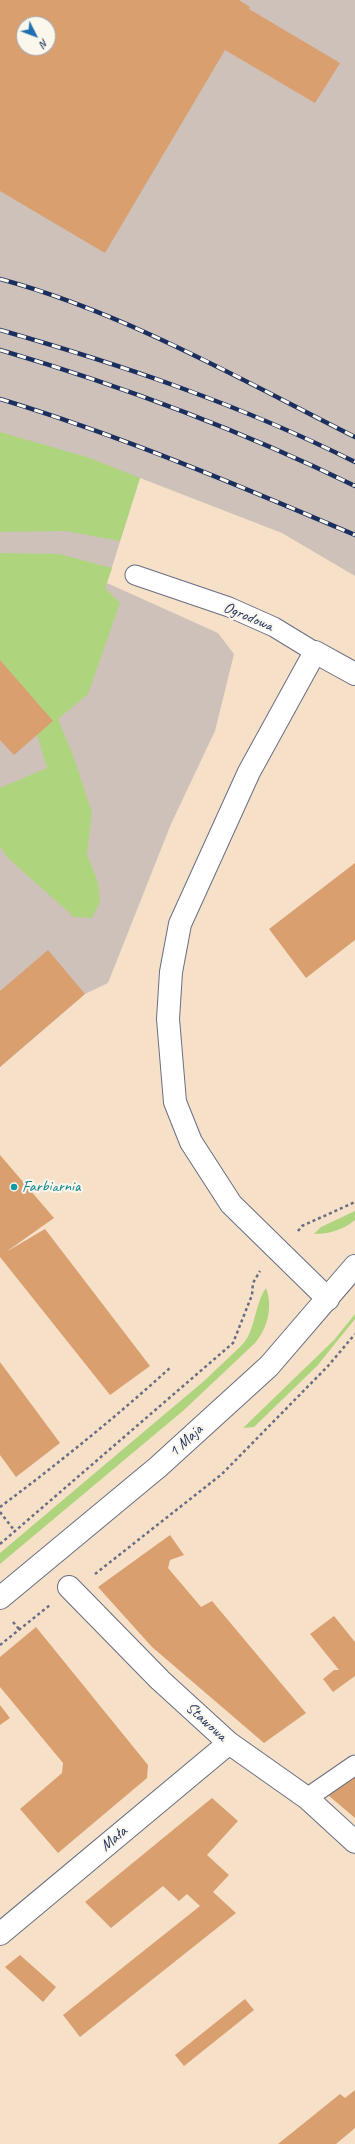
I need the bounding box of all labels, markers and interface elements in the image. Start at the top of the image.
north arrow [16,16,56,56]
text: N [37,36,52,51]
street label: Ogrodowa [220,598,276,636]
place label: Farbiarnia [22,1177,80,1197]
marker: Farbiarnia [9,1182,19,1192]
street label: 1 Maja [165,1421,207,1461]
street label: Stawowa [181,1698,231,1746]
street label: Mała [97,1822,131,1856]

